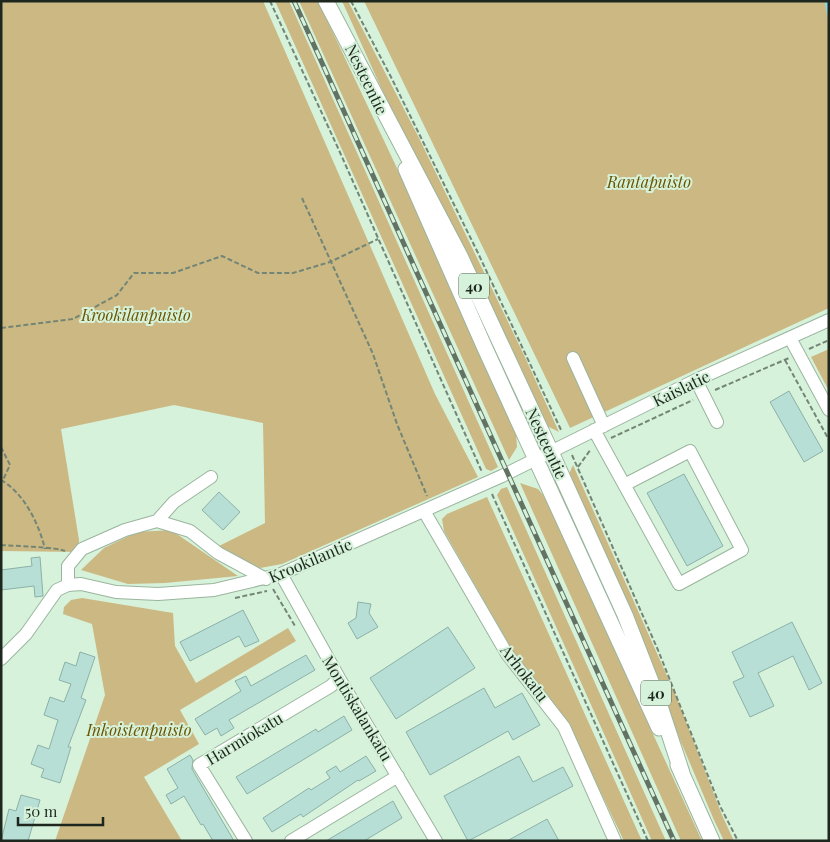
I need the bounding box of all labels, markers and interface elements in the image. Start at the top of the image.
street label: Nesteentie [341,40,393,118]
park label: Rantapuisto [606,171,691,192]
road number: 40 [459,274,489,298]
park label: Krookilanpuisto [80,304,191,325]
street label: Kaislatie [649,365,713,411]
street label: Nesteentie [521,404,573,482]
street label: Krookilantie [265,533,355,587]
street label: Arhokatu [496,640,554,706]
street label: Montiskalankatu [318,651,398,765]
road number: 40 [641,680,671,706]
street label: Harmiokatu [202,707,286,769]
park label: Inkoistenpuisto [85,719,192,740]
scale bar [18,794,102,826]
text: 50 m [25,801,58,821]

